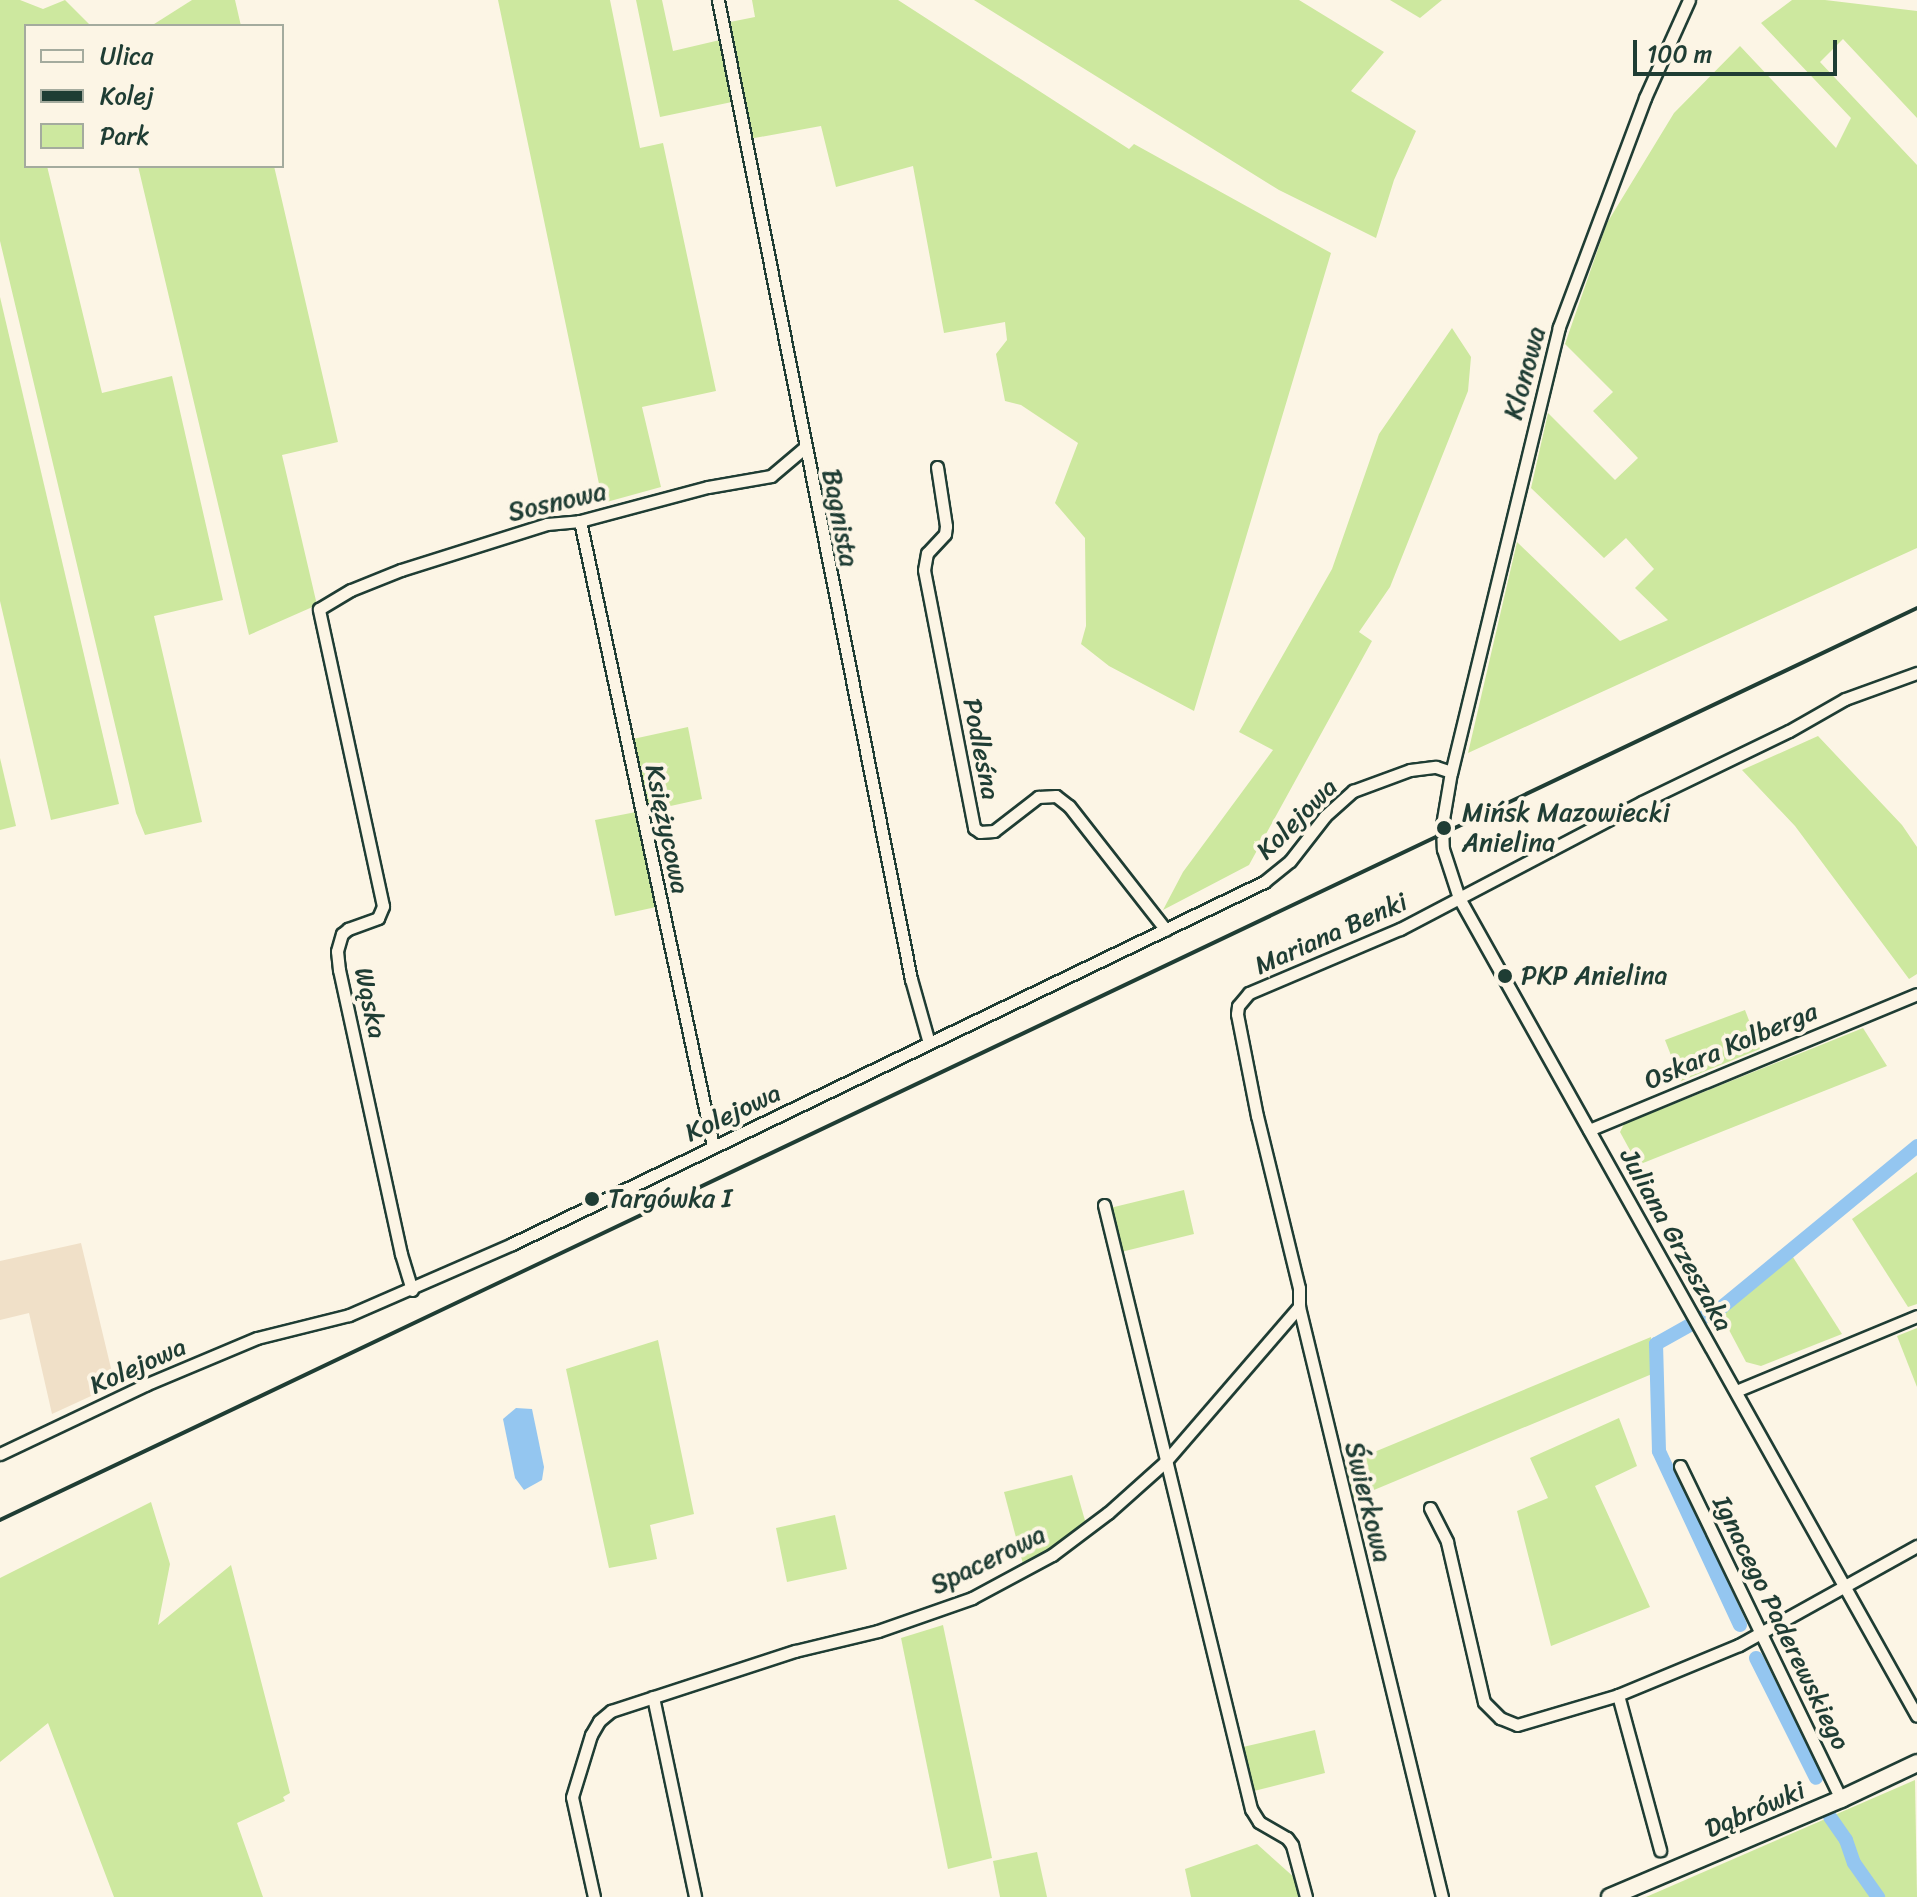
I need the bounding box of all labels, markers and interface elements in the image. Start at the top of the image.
legend [24,24,284,168]
scale bar [1637,24,1841,74]
text: 100 m [1647,33,1712,75]
text: Ulica [100,35,153,77]
text: Kolej [100,75,154,117]
text: Park [100,115,149,157]
street label: Klonowa [1498,323,1552,423]
street label: Bagnista [815,467,865,569]
street label: Sosnowa [505,476,609,528]
street label: Podleśna [956,696,1006,802]
street label: Księżycowa [638,762,696,896]
street label: Kolejowa [1250,772,1344,866]
place label: Mińsk Mazowiecki Anielina [1462,797,1669,858]
marker: Mińsk Mazowiecki Anielina [1433,817,1455,839]
street label: Mariana Benki [1250,886,1412,982]
place label: PKP Anielina [1521,960,1668,992]
street label: Wąska [347,965,393,1041]
marker: PKP Anielina [1496,967,1514,985]
street label: Oskara Kolberga [1639,995,1823,1097]
street label: Kolejowa [680,1077,786,1149]
street label: Juliana Grzeszaka [1613,1144,1739,1336]
place label: Targówka I [608,1183,732,1215]
marker: Targówka I [583,1190,601,1208]
street label: Kolejowa [85,1331,191,1401]
street label: Świerkowa [1338,1438,1398,1566]
street label: Ignacego Paderewskiego [1706,1491,1856,1755]
street label: Spacerowa [925,1519,1051,1601]
street label: Dąbrówki [1700,1775,1810,1845]

